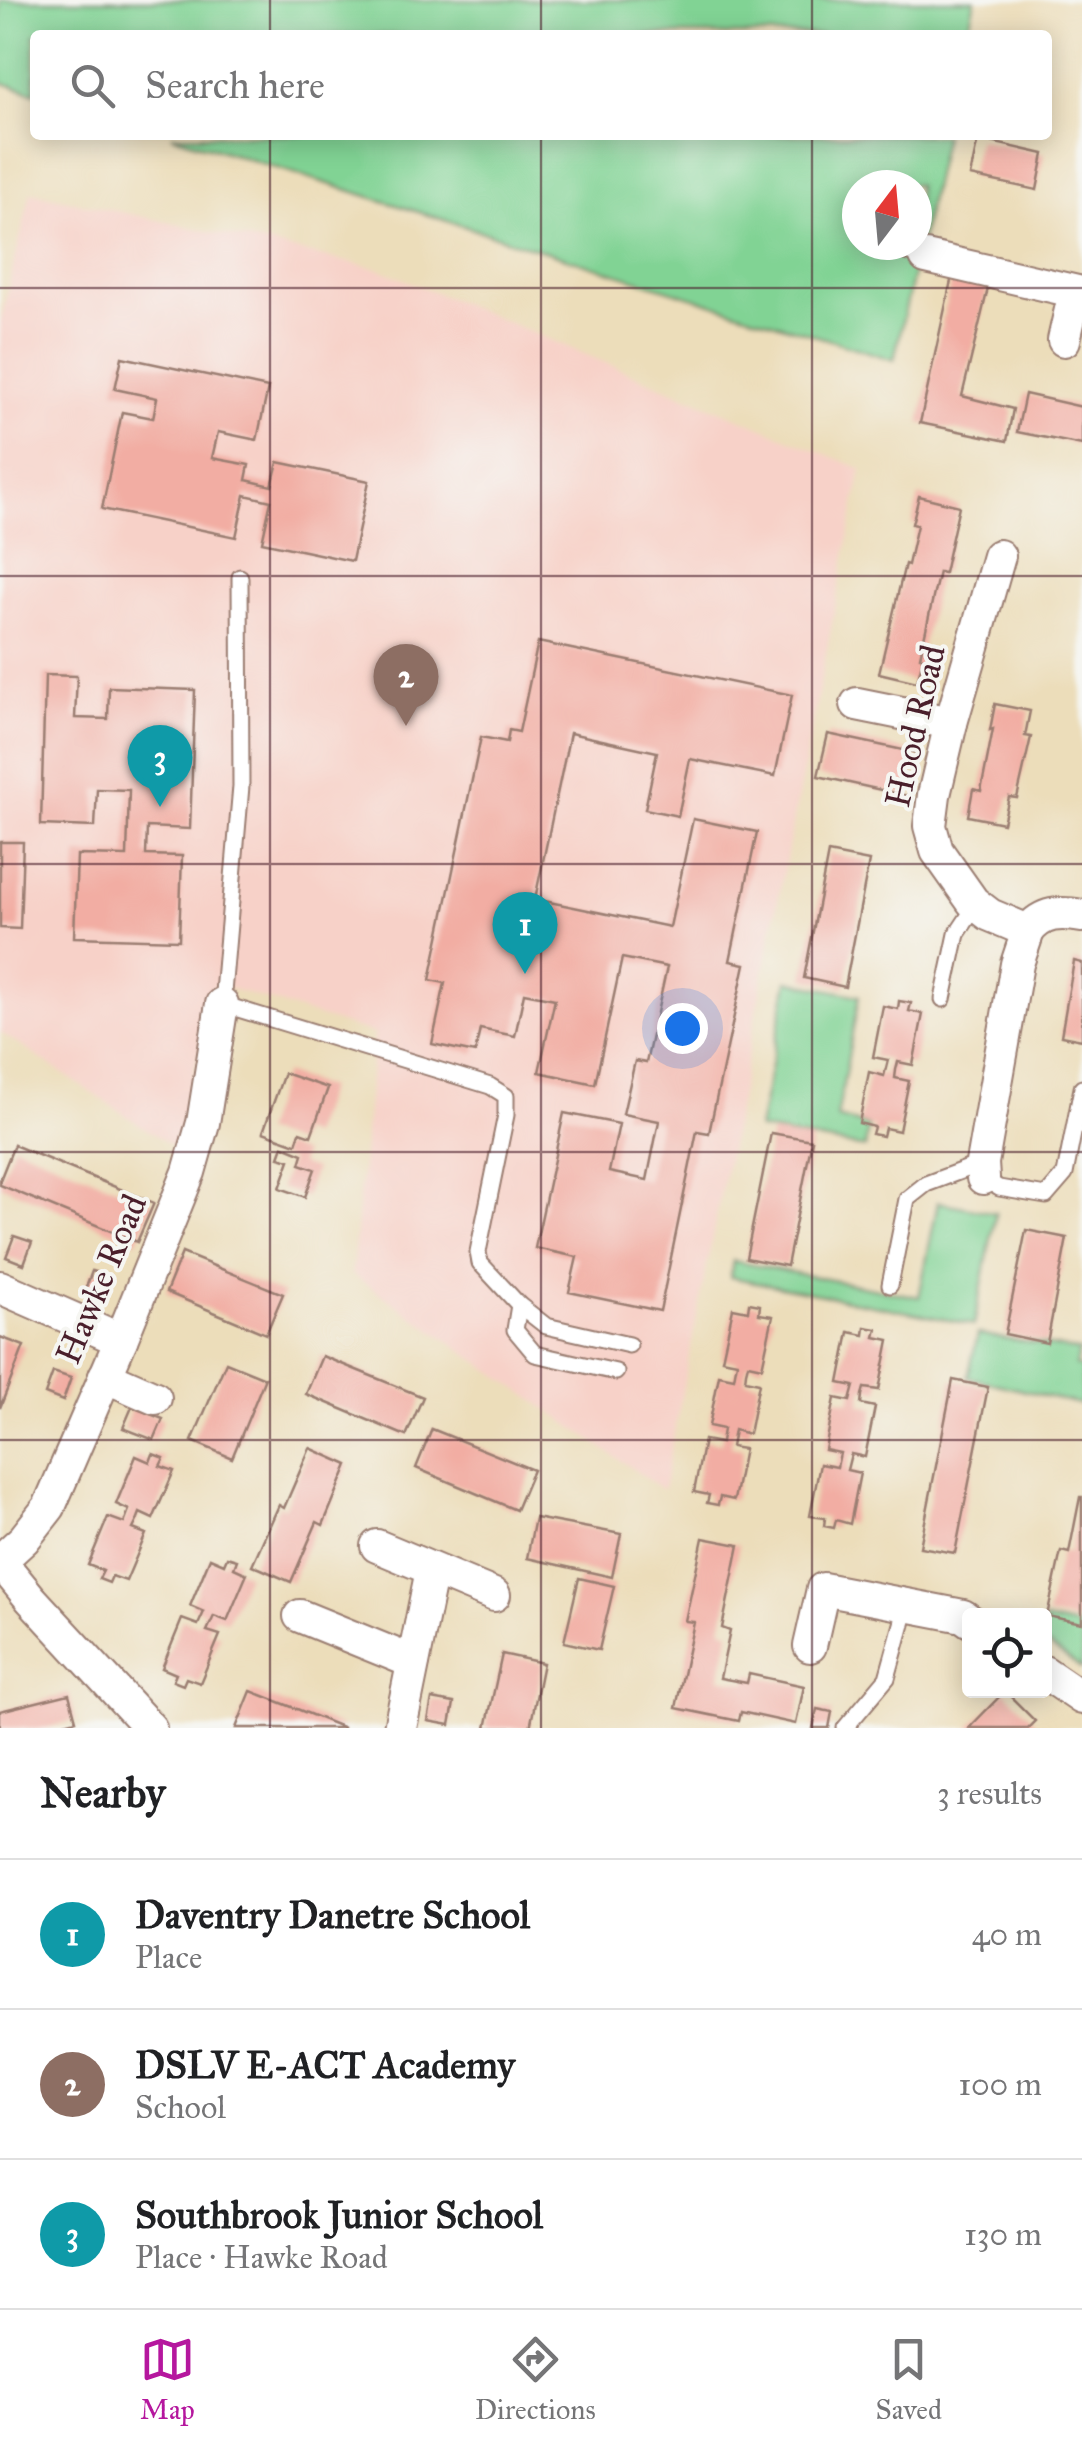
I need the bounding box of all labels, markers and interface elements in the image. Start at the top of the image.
search box [30,30,1052,140]
icon: search [65,58,120,113]
text: Search here [145,62,325,108]
north arrow [842,170,932,260]
street label: Hood Road [876,640,955,812]
pin: 2 [374,644,438,726]
pin: 3 [128,724,192,807]
pin: 1 [492,892,558,974]
your location [657,1003,708,1054]
street label: Hawke Road [46,1187,157,1371]
map controls [962,1608,1052,1698]
button: locate [962,1608,1052,1698]
text: Nearby [40,1767,165,1819]
text: 3 results [937,1774,1042,1813]
text: Daventry Danetre School [135,1892,530,1938]
text: 1 [66,1915,79,1954]
text: 40 m [972,1915,1042,1954]
text: Place [135,1938,202,1977]
text: DSLV E-ACT Academy [135,2042,515,2088]
text: 2 [65,2065,80,2104]
text: 100 m [958,2065,1042,2104]
text: School [135,2088,226,2127]
text: Southbrook Junior School [135,2192,543,2238]
text: 3 [66,2215,79,2254]
text: 130 m [964,2215,1042,2254]
text: Place · Hawke Road [135,2238,388,2277]
tab: Map [140,2332,195,2427]
tab: Directions [475,2332,596,2427]
tab: Saved [876,2332,942,2427]

